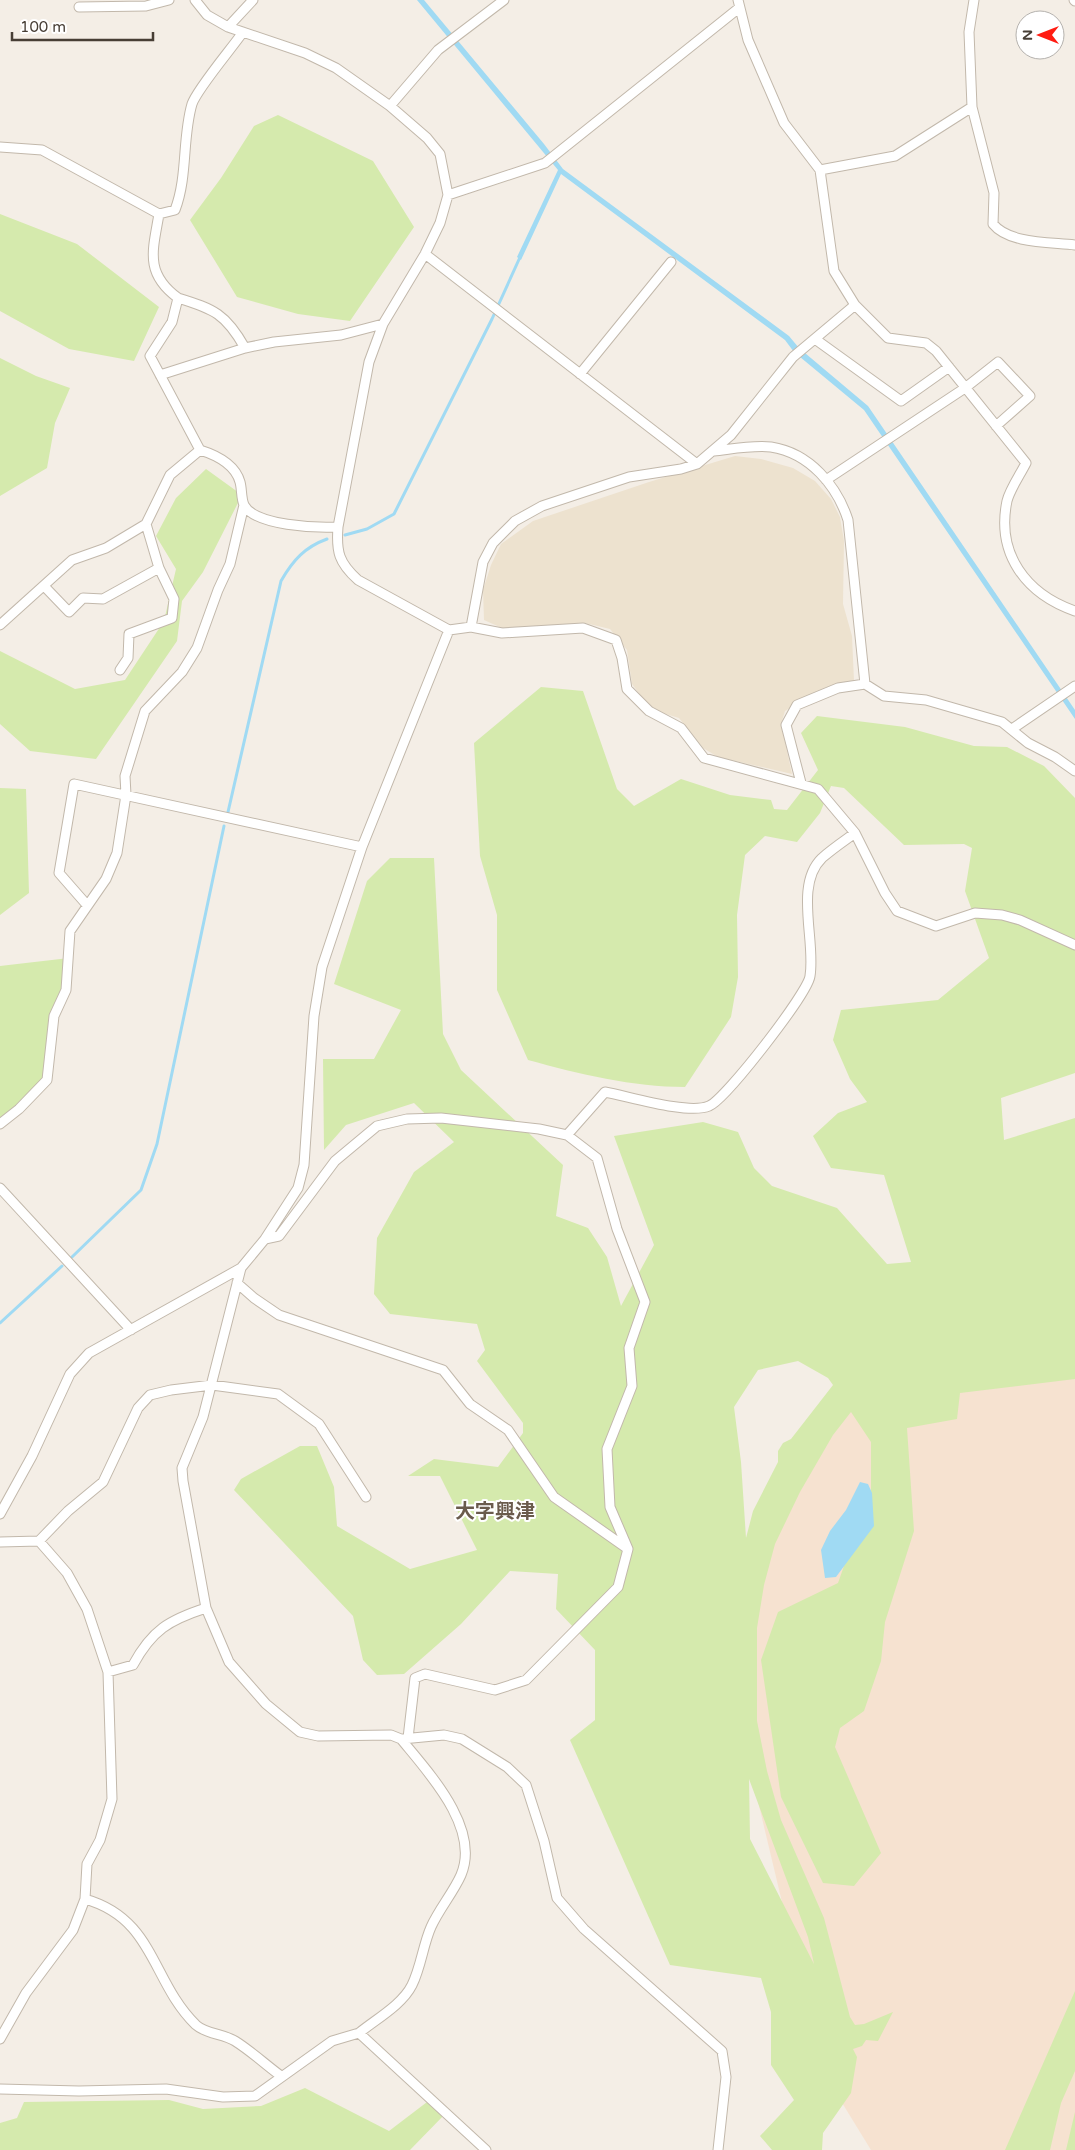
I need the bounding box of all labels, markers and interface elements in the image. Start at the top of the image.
scale bar [12,10,154,42]
north arrow [1015,10,1065,60]
text: 100 m [20,18,66,36]
text: N [1019,29,1036,41]
district label: 大字興津 [455,1500,535,1524]

